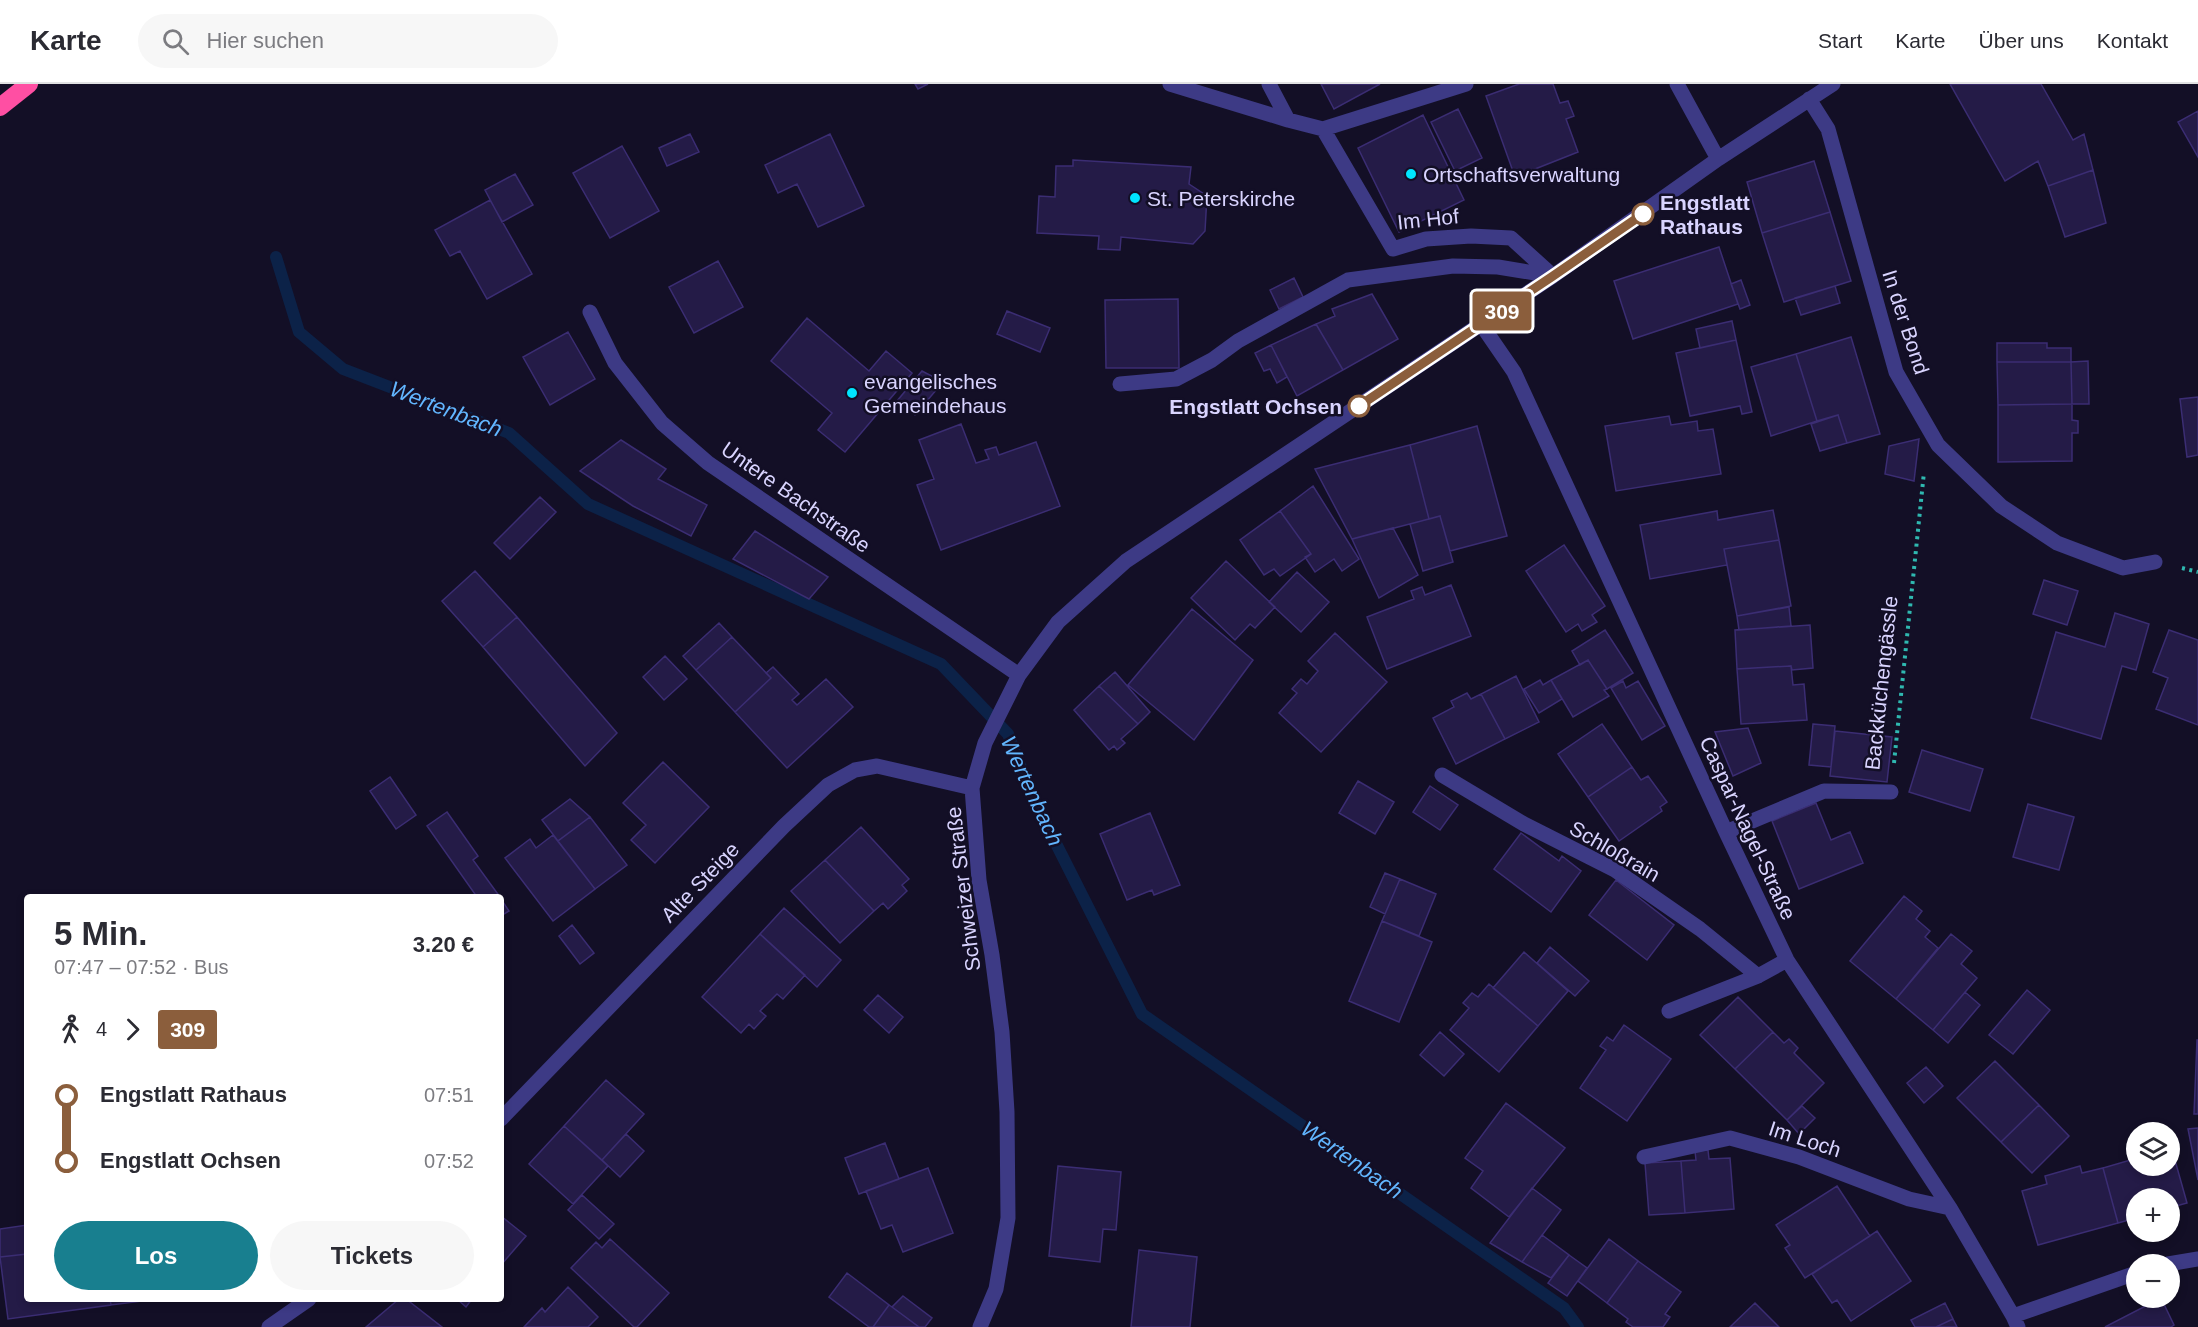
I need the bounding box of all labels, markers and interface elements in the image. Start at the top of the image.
search box [138,14,558,68]
text: Karte [30,25,102,56]
icon: search [159,25,192,58]
text: Hier suchen [207,28,324,53]
text: Start [1818,29,1862,52]
text: Karte [1895,29,1946,52]
text: Über uns [1979,29,2064,52]
text: Kontakt [2097,29,2168,52]
place label: Ortschaftsverwaltung [1423,163,1620,186]
marker: Ortschaftsverwaltung [1404,167,1418,181]
place label: St. Peterskirche [1147,187,1295,210]
marker: St. Peterskirche [1128,191,1142,205]
place label: Engstlatt Rathaus [1660,191,1750,238]
marker: Engstlatt Rathaus [1632,203,1654,225]
street label: Im Hof [1396,204,1460,234]
street label: In der Bond [1878,267,1934,377]
line badge: 309 [1468,292,1537,330]
text: 309 [1484,300,1520,323]
place label: evangelisches Gemeindehaus [864,370,1006,417]
water label: Wertenbach [386,376,506,442]
marker: evangelisches Gemeindehaus [845,386,859,400]
place label: Engstlatt Ochsen [1169,395,1342,418]
marker: Engstlatt Ochsen [1348,395,1370,417]
street label: Untere Bachstraße [717,437,875,557]
street label: Backküchengässle [1860,595,1902,771]
water label: Wertenbach [996,732,1068,850]
street label: Caspar-Nagel-Straße [1695,733,1801,923]
street label: Schweizer Straße [941,805,985,973]
street label: Schloßrain [1566,816,1664,886]
street label: Alte Steige [656,837,744,927]
text: 5 Min. [54,915,148,952]
text: 3.20 € [413,932,474,957]
text: 07:47 – 07:52 · Bus [54,956,229,978]
icon: walk [54,1013,87,1046]
icon: forward [116,1013,149,1046]
text: 4 [96,1018,107,1040]
text: 309 [170,1018,205,1041]
text: Engstlatt Rathaus [100,1082,287,1107]
text: 07:51 [424,1084,474,1106]
water label: Wertenbach [1296,1116,1408,1204]
street label: Im Loch [1766,1117,1844,1161]
map controls [2126,1122,2180,1308]
button: layers [2126,1122,2180,1176]
text: Engstlatt Ochsen [100,1148,281,1173]
text: 07:52 [424,1150,474,1172]
button: + [2126,1188,2180,1242]
button: Los [54,1221,258,1290]
button: Tickets [270,1221,474,1290]
button: − [2126,1254,2180,1308]

